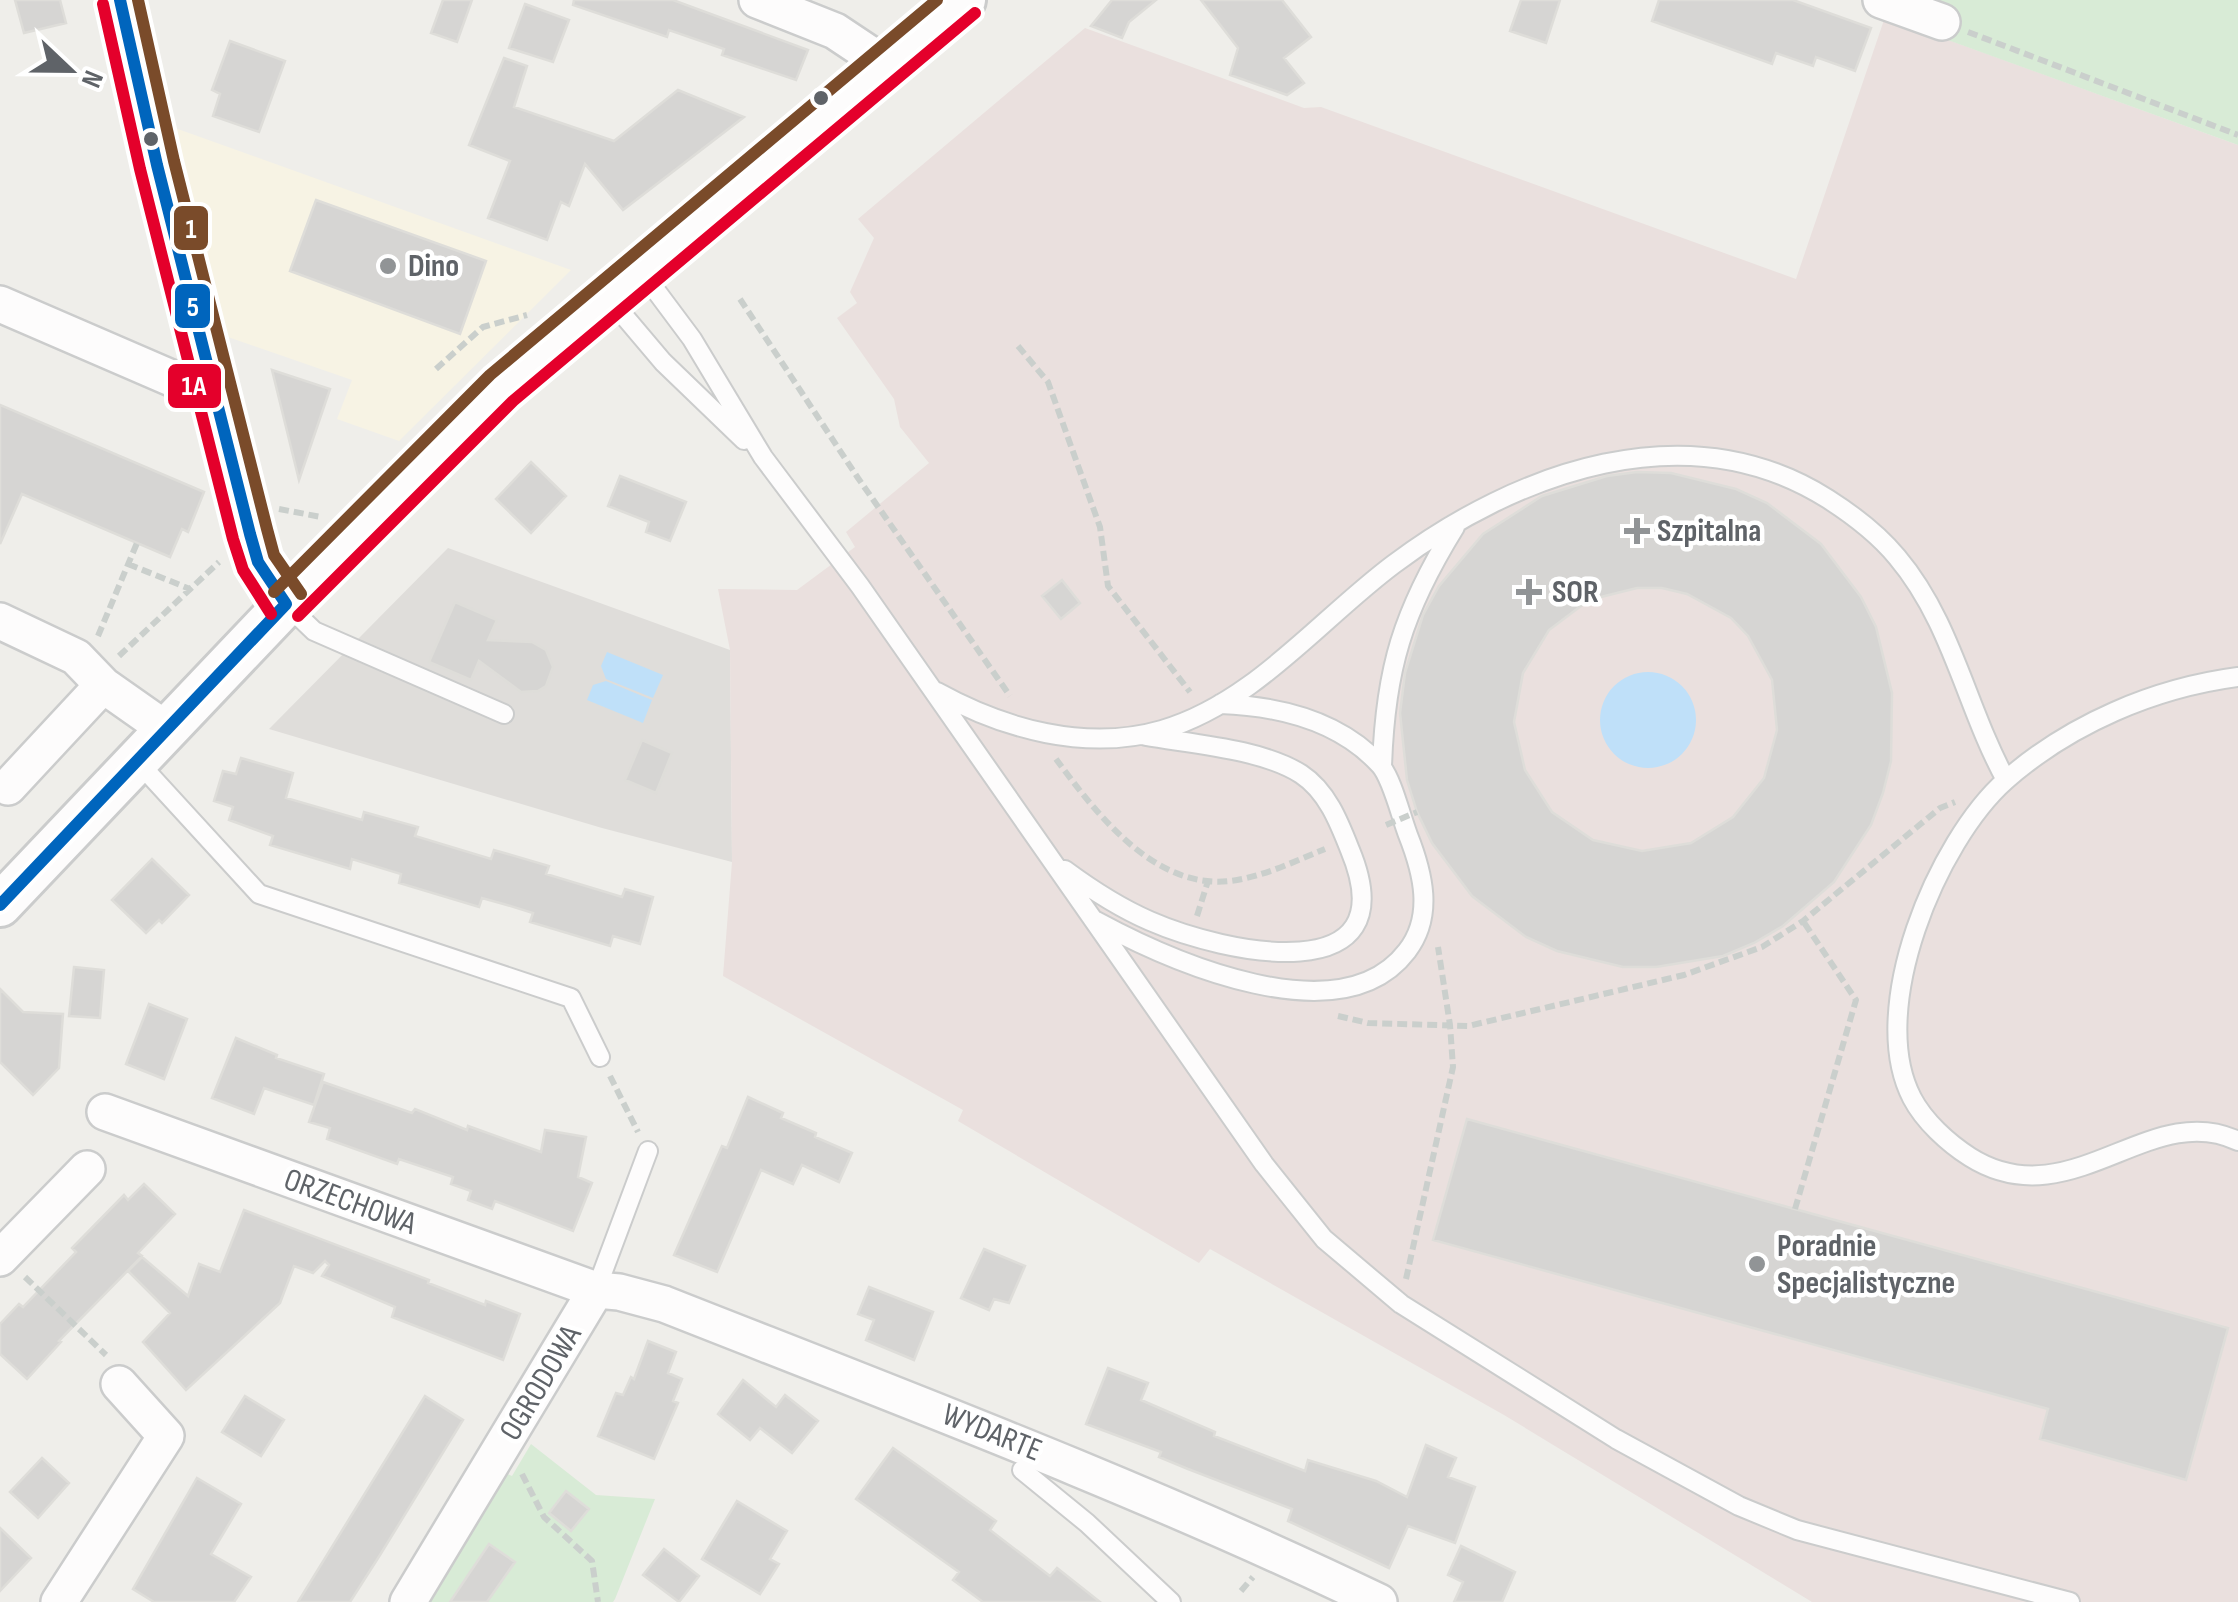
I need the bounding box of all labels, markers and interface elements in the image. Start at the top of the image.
north arrow [20,20,120,120]
text: N [74,66,110,92]
unlabelled marker [811,88,831,108]
unlabelled marker [141,129,161,149]
line badge: 1 [172,204,210,252]
text: 1 [186,213,197,246]
place label: Dino [408,247,459,286]
marker: Dino [377,255,399,277]
line badge: 5 [173,282,212,330]
text: 5 [187,291,199,324]
line badge: 1A [166,362,223,410]
text: 1A [182,370,207,403]
place label: Szpitalna [1657,512,1761,551]
marker: Szpitalna [1626,520,1648,542]
place label: SOR [1552,573,1599,612]
marker: SOR [1516,579,1542,605]
street label: ORZECHOWA [279,1160,422,1244]
place label: Poradnie Specjalistyczne [1777,1227,1955,1303]
marker: Poradnie Specjalistyczne [1746,1253,1768,1275]
street label: OGRODOWA [492,1318,591,1448]
street label: WYDARTE [937,1395,1047,1471]

